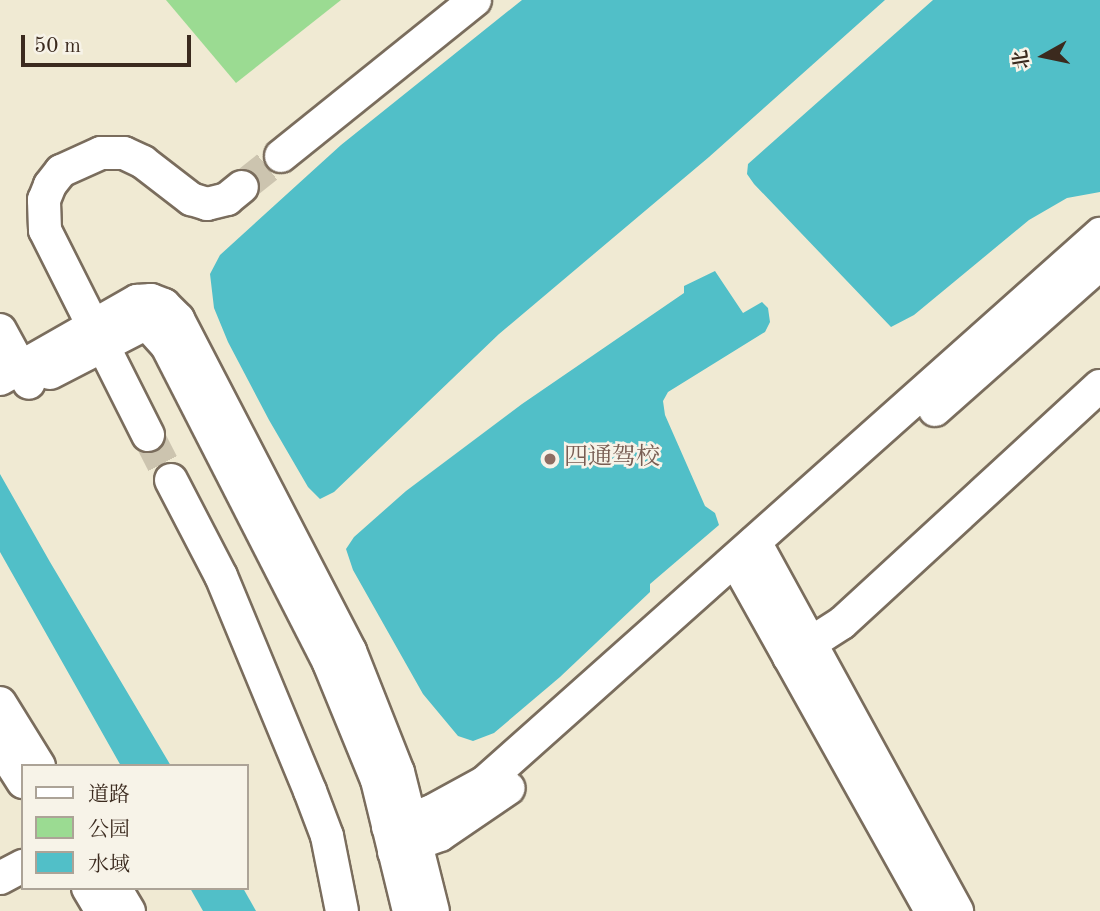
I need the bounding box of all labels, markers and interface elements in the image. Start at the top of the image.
scale bar [24,21,194,65]
north arrow [1009,21,1079,91]
text: 50 m [34,36,81,57]
text: 北 [1012,48,1034,70]
place label: 四通驾校 [564,445,660,473]
marker: 四通驾校 [542,451,558,467]
legend [21,764,248,890]
text: 道路 [88,785,130,806]
text: 公园 [88,820,130,841]
text: 水域 [88,855,130,876]

